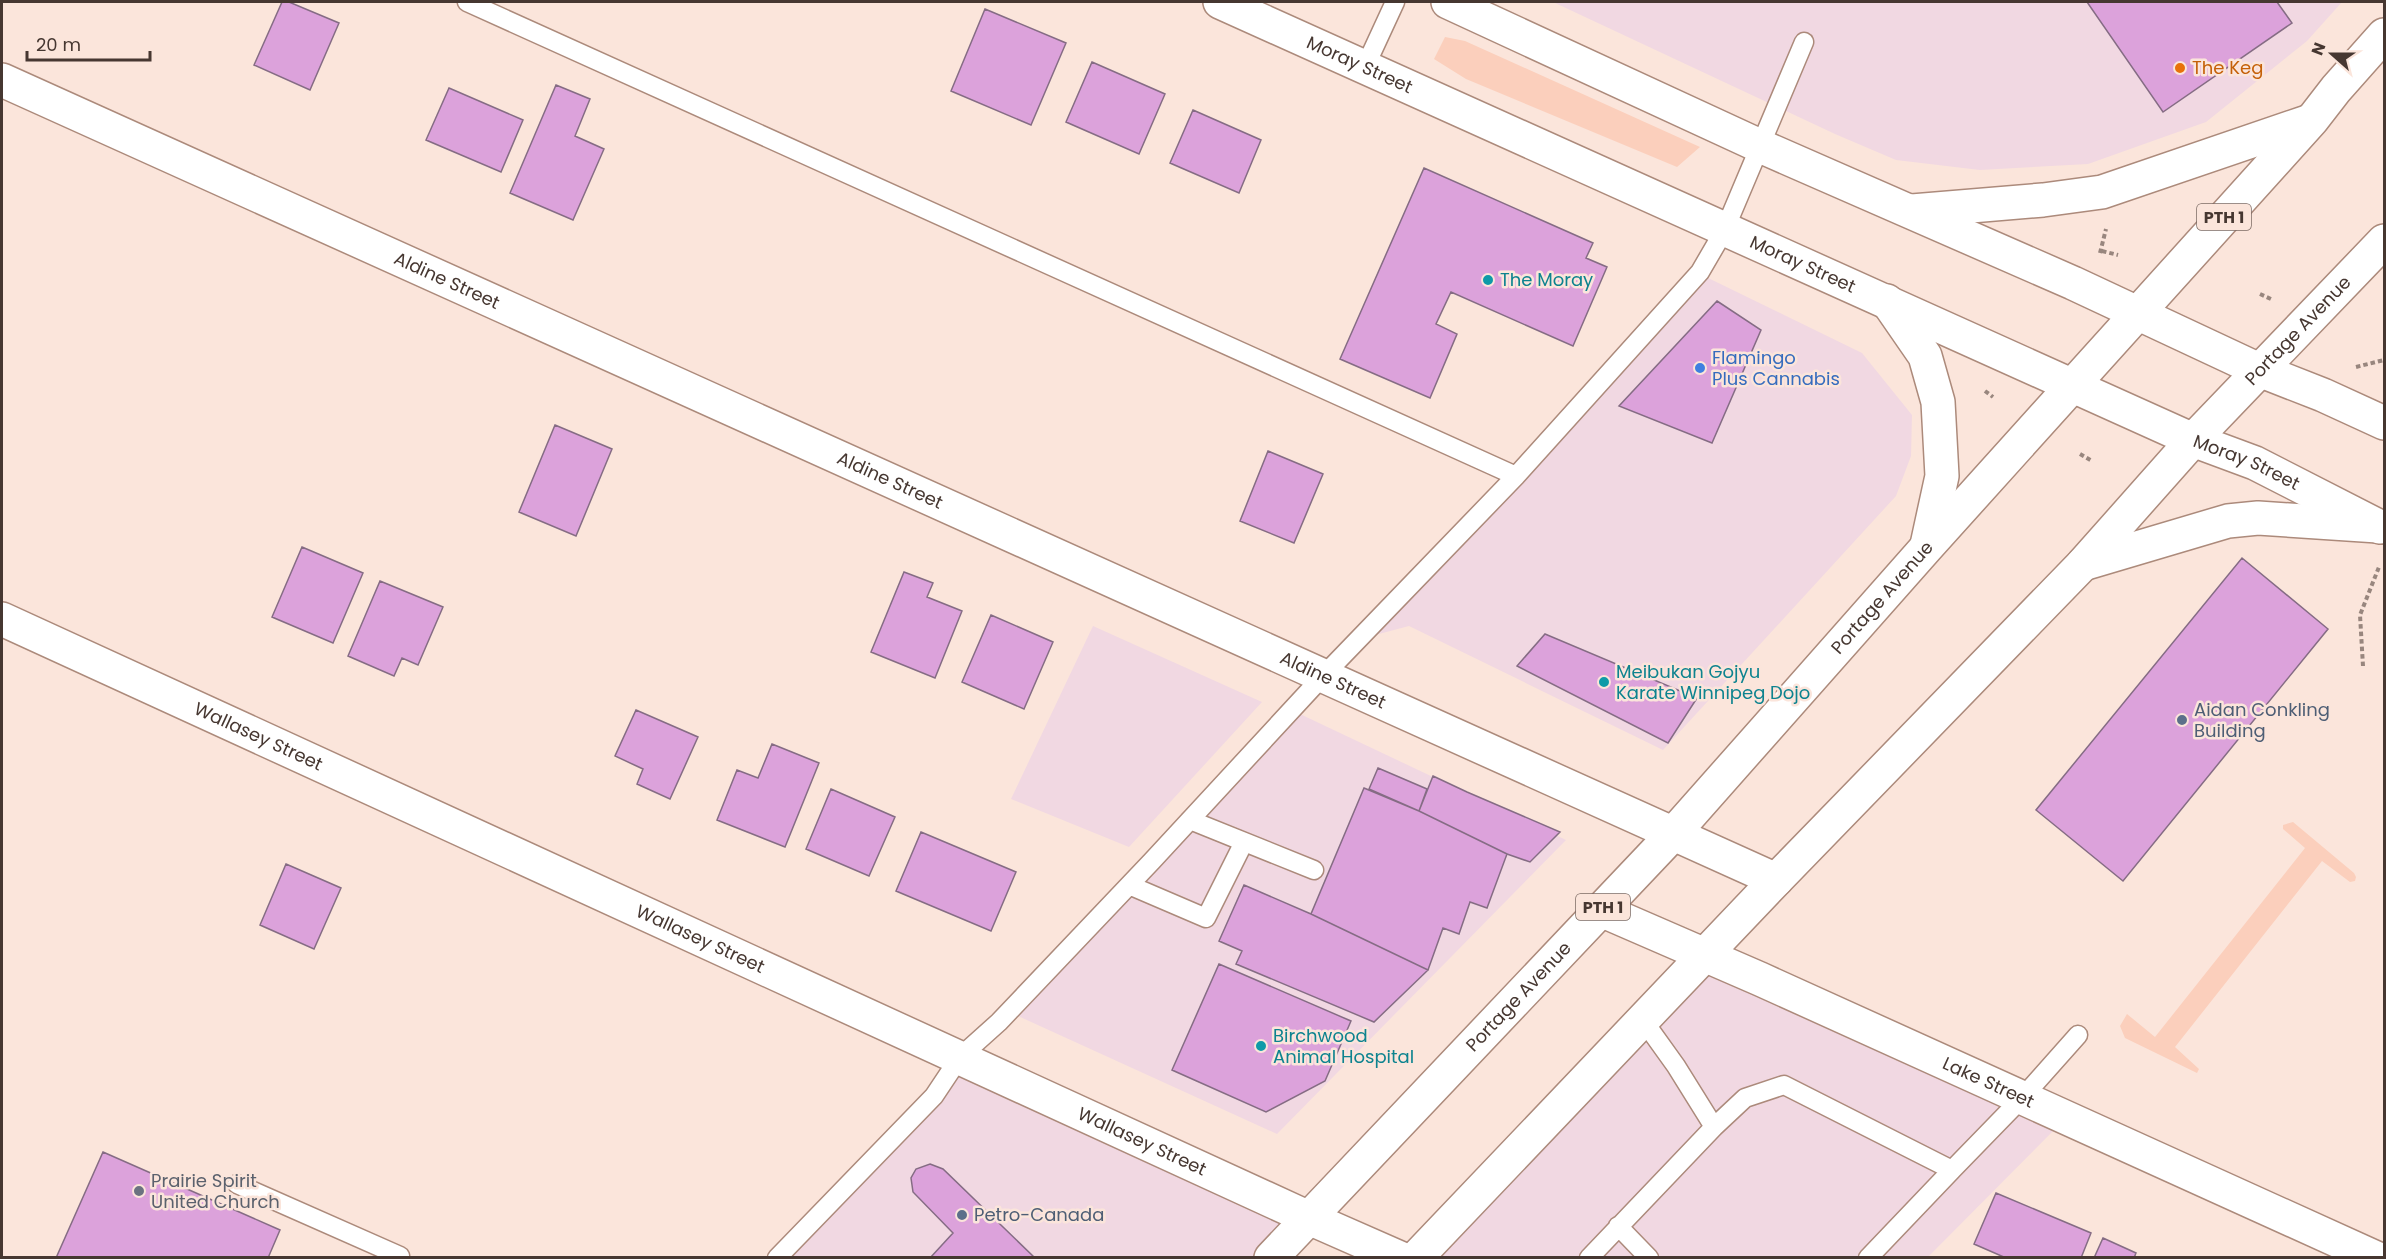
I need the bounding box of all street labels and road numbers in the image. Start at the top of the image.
street label: Moray Street [1303,30,1417,99]
road number: PTH 1 [2197,204,2251,230]
street label: Moray Street [1746,229,1860,299]
street label: Aldine Street [390,245,504,315]
street label: Portage Avenue [2239,270,2356,391]
street label: Moray Street [2190,428,2304,496]
street label: Aldine Street [833,445,947,515]
street label: Portage Avenue [1825,535,1939,659]
street label: Aldine Street [1276,645,1390,714]
street label: Wallasey Street [190,696,327,776]
road number: PTH 1 [1576,894,1630,920]
street label: Wallasey Street [632,898,769,979]
street label: Portage Avenue [1460,936,1577,1057]
street label: Lake Street [1939,1050,2038,1114]
street label: Wallasey Street [1074,1101,1211,1181]

